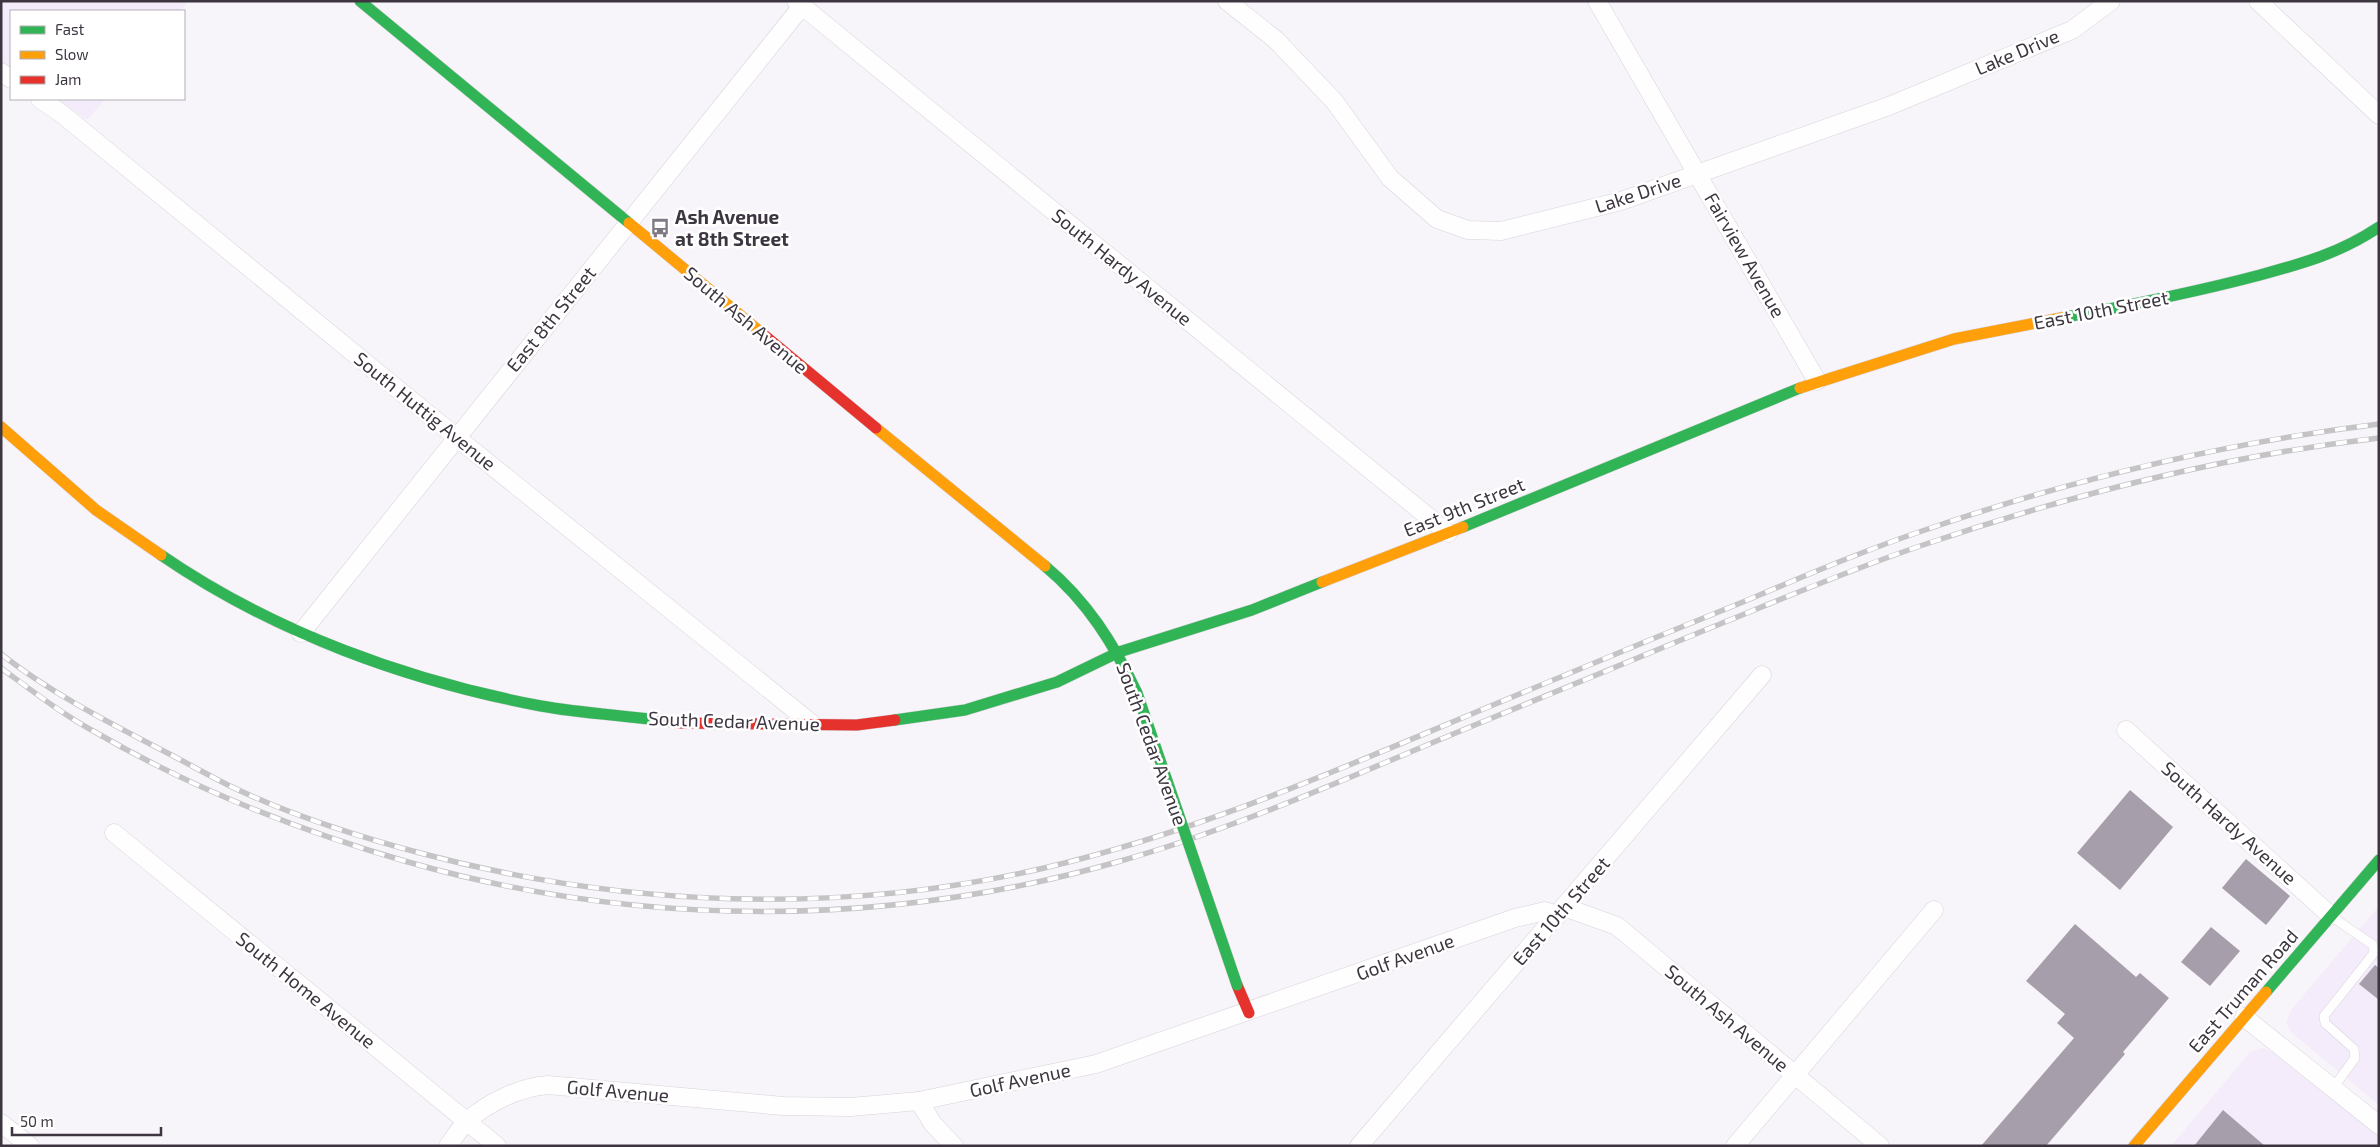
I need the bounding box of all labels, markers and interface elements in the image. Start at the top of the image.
legend [10,10,185,100]
text: Fast [55,20,85,38]
street label: Lake Drive [1971,24,2062,80]
text: Slow [55,45,89,63]
text: Jam [55,70,81,88]
street label: Lake Drive [1592,168,1684,217]
street label: Fairview Avenue [1700,188,1790,321]
street label: South Hardy Avenue [1048,203,1197,330]
place label: Ash Avenue at 8th Street [675,205,789,250]
bus stop icon: Ash Avenue at 8th Street [649,217,671,239]
street label: East 8th Street [501,261,600,376]
street label: South Ash Avenue [680,261,813,378]
street label: East 10th Street [2032,285,2170,334]
street label: South Huttig Avenue [350,346,501,475]
street label: East 9th Street [1400,472,1528,541]
street label: South Cedar Avenue [1112,659,1193,828]
street label: South Cedar Avenue [648,706,820,735]
street label: South Hardy Avenue [2157,756,2301,889]
street label: East 10th Street [1507,852,1614,970]
street label: East Truman Road [2183,924,2302,1057]
street label: South Home Avenue [232,926,381,1053]
street label: Golf Avenue [1353,928,1457,985]
street label: South Ash Avenue [1661,959,1794,1076]
street label: Golf Avenue [967,1058,1072,1101]
street label: Golf Avenue [566,1075,670,1106]
scale bar [12,1104,161,1136]
text: 50 m [20,1112,54,1130]

